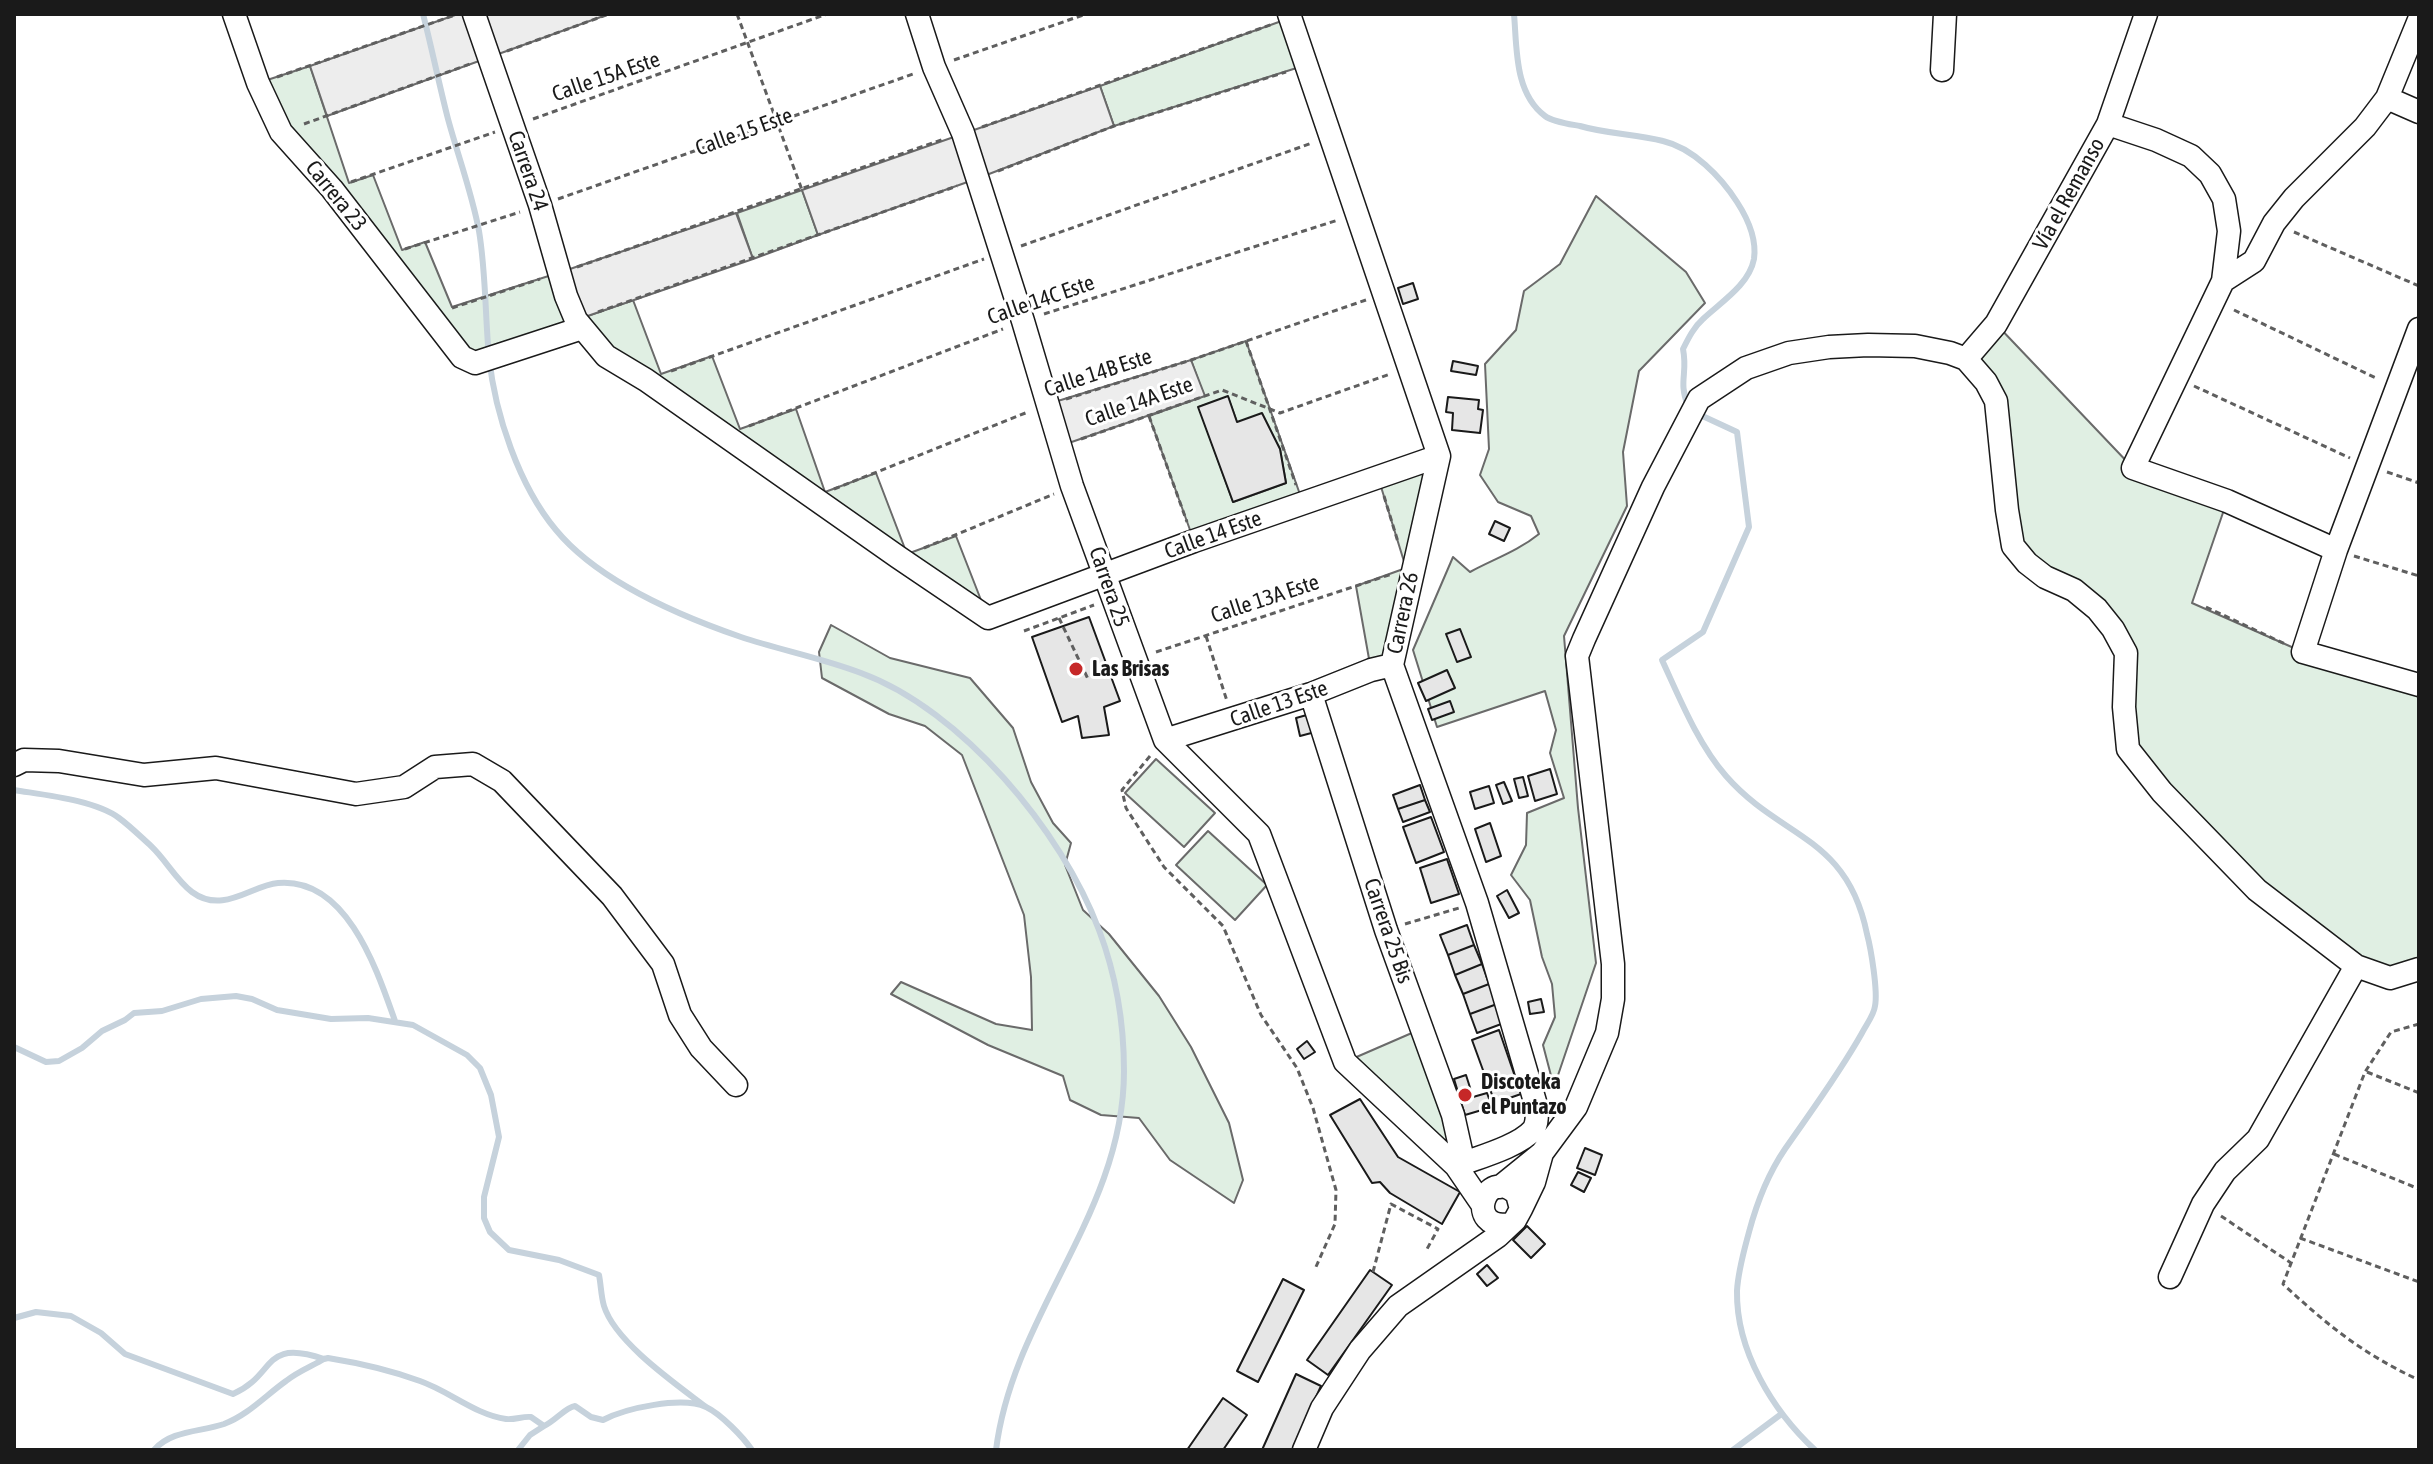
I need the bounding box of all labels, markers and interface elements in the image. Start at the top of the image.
street label: Calle 15A Este [549,46,663,108]
street label: Calle 15 Este [692,102,796,162]
street label: Carrera 24 [502,127,554,215]
street label: Vía el Remanso [2027,133,2111,255]
street label: Carrera 23 [300,155,372,237]
street label: Calle 14C Este [984,269,1098,331]
street label: Calle 14B Este [1041,343,1155,403]
street label: Calle 14A Este [1082,371,1196,433]
street label: Calle 14 Este [1161,505,1265,565]
street label: Carrera 25 [1083,543,1135,631]
street label: Calle 13A Este [1208,569,1322,629]
street label: Carrera 26 [1381,570,1425,656]
place label: Las Brisas [1092,656,1169,682]
marker: Las Brisas [1067,660,1085,678]
street label: Calle 13 Este [1227,675,1331,733]
street label: Carrera 25 Bis [1358,875,1418,987]
place label: Discoteka el Puntazo [1481,1069,1567,1120]
marker: Discoteka el Puntazo [1456,1086,1474,1104]

